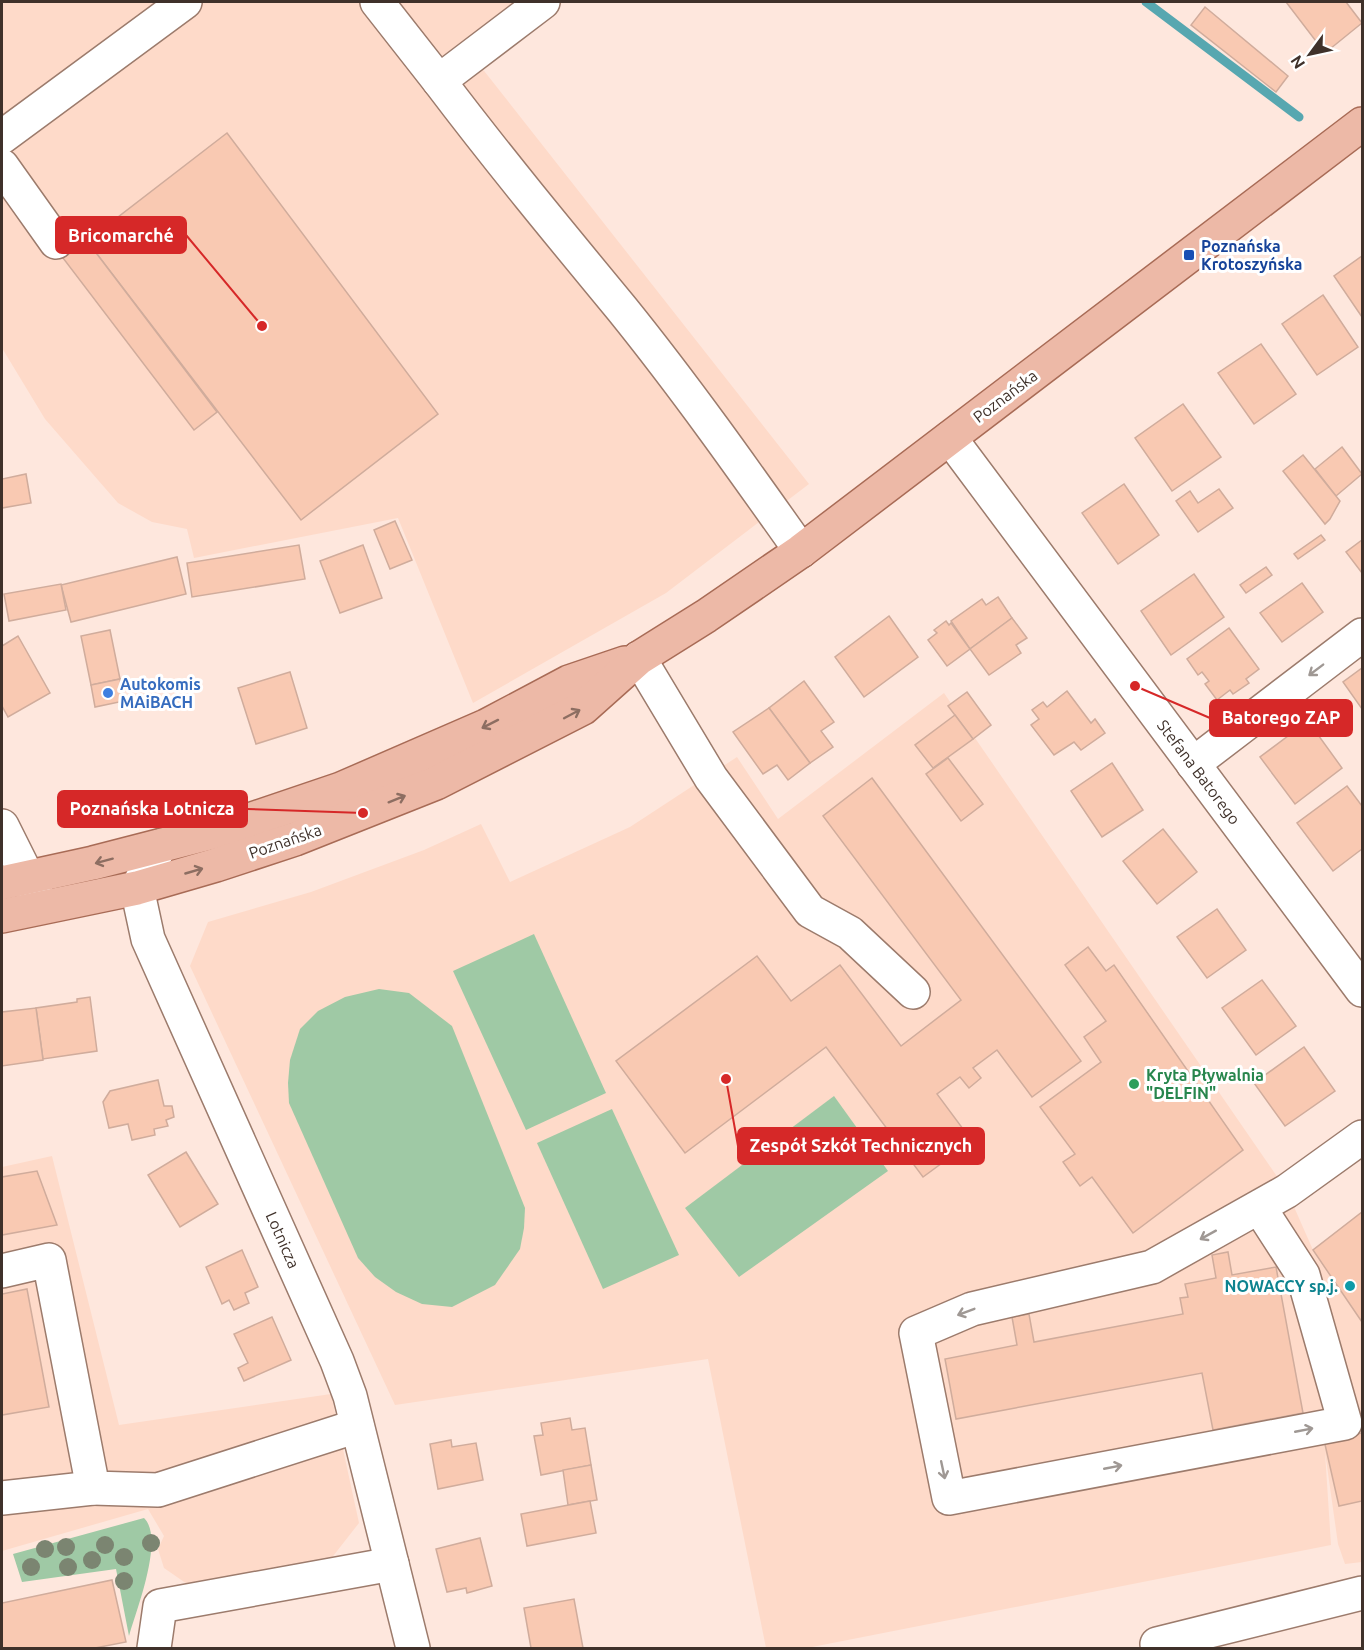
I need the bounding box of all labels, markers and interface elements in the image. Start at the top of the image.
north arrow [1280,24,1340,84]
text: N [1287,52,1308,72]
callout: Bricomarché [56,217,186,253]
text: Bricomarché [68,225,174,245]
place label: Poznańska Krotoszyńska [1201,237,1302,273]
marker: Poznańska Krotoszyńska [1182,248,1196,262]
street label: Poznańska [969,366,1041,426]
one-way arrow [1308,664,1324,677]
place label: Autokomis MAiBACH [120,675,201,711]
marker: Autokomis MAiBACH [101,686,115,700]
callout: Batorego ZAP [1210,700,1352,736]
text: Batorego ZAP [1222,707,1340,727]
one-way arrow [563,708,581,719]
street label: Stefana Batorego [1154,716,1244,828]
one-way arrow [482,719,500,730]
callout: Poznańska Lotnicza [58,791,247,827]
one-way arrow [387,793,406,804]
text: Poznańska Lotnicza [69,798,235,818]
street label: Poznańska [246,820,324,862]
one-way arrow [95,855,114,867]
one-way arrow [184,865,203,876]
place label: Kryta Pływalnia "DELFIN" [1146,1066,1264,1102]
marker: Kryta Pływalnia "DELFIN" [1127,1077,1141,1091]
callout: Zespół Szkół Technicznych [738,1128,984,1164]
text: Zespół Szkół Technicznych [750,1135,972,1155]
street label: Lotnicza [263,1209,303,1271]
one-way arrow [1200,1230,1217,1242]
place label: NOWACCY sp.j. [1225,1277,1338,1295]
marker: NOWACCY sp.j. [1343,1279,1357,1293]
one-way arrow [957,1307,976,1318]
one-way arrow [1294,1424,1313,1435]
one-way arrow [938,1460,949,1480]
one-way arrow [1103,1461,1122,1472]

